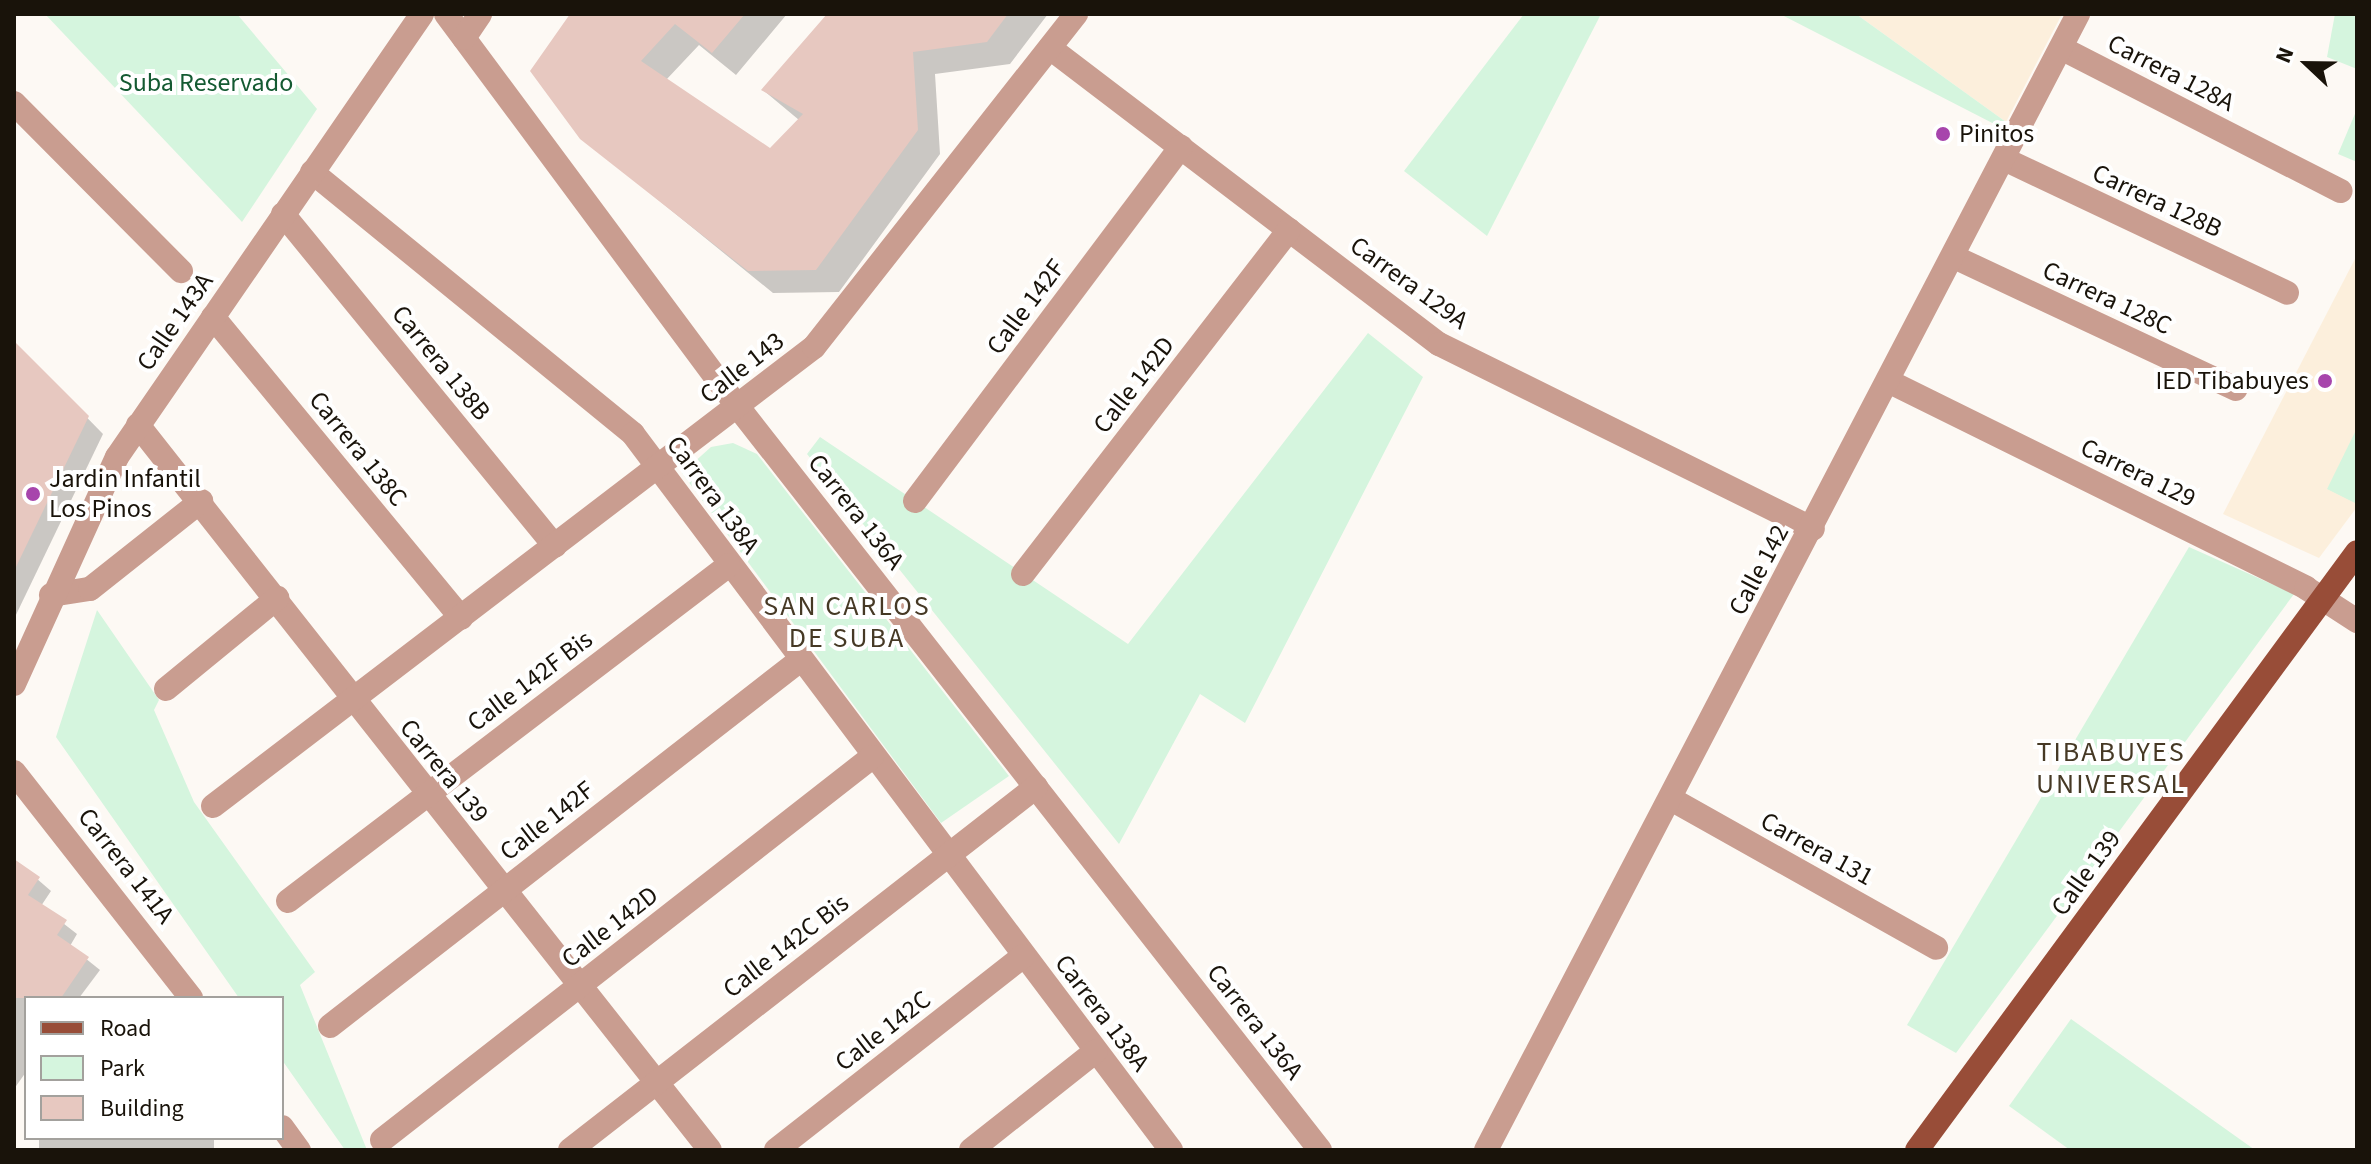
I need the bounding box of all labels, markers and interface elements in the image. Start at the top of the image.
north arrow [2267,24,2347,104]
street label: Carrera 128A [2102,28,2240,118]
text: N [2267,42,2302,68]
park label: Suba Reservado [119,67,293,99]
place label: Pinitos [1959,118,2034,150]
marker: Pinitos [1934,125,1952,143]
street label: Carrera 128B [2087,157,2227,245]
street label: Carrera 129A [1344,230,1474,336]
street label: Calle 142F [980,253,1072,361]
street label: Carrera 128C [2037,254,2177,342]
street label: Calle 143A [130,267,220,377]
street label: Carrera 138B [385,299,497,427]
street label: Calle 143 [694,326,790,410]
street label: Calle 142D [1087,330,1181,440]
place label: IED Tibabuyes [2155,365,2309,397]
marker: IED Tibabuyes [2316,372,2334,390]
street label: Carrera 138C [302,385,414,513]
street label: Carrera 138A [660,430,766,560]
street label: Carrera 129 [2075,432,2201,514]
street label: Carrera 136A [801,448,911,576]
place label: Jardin Infantil Los Pinos [49,463,201,524]
marker: Jardin Infantil Los Pinos [24,485,42,503]
street label: Calle 142 [1722,519,1796,621]
district label: SAN CARLOS DE SUBA [763,589,931,655]
street label: Calle 142F Bis [461,624,599,738]
street label: Carrera 139 [393,713,495,829]
district label: TIBABUYES UNIVERSAL [2036,735,2186,801]
street label: Calle 142F [494,775,600,867]
street label: Carrera 141A [71,802,181,930]
street label: Carrera 131 [1755,805,1879,893]
street label: Calle 139 [2045,824,2127,922]
street label: Calle 142D [555,880,665,974]
street label: Calle 142C Bis [717,887,855,1005]
street label: Carrera 138A [1048,948,1156,1078]
street label: Carrera 136A [1200,958,1310,1086]
street label: Calle 142C [829,984,937,1078]
legend [24,996,284,1140]
text: Road [100,1011,152,1046]
text: Park [100,1051,145,1086]
text: Building [100,1091,184,1126]

